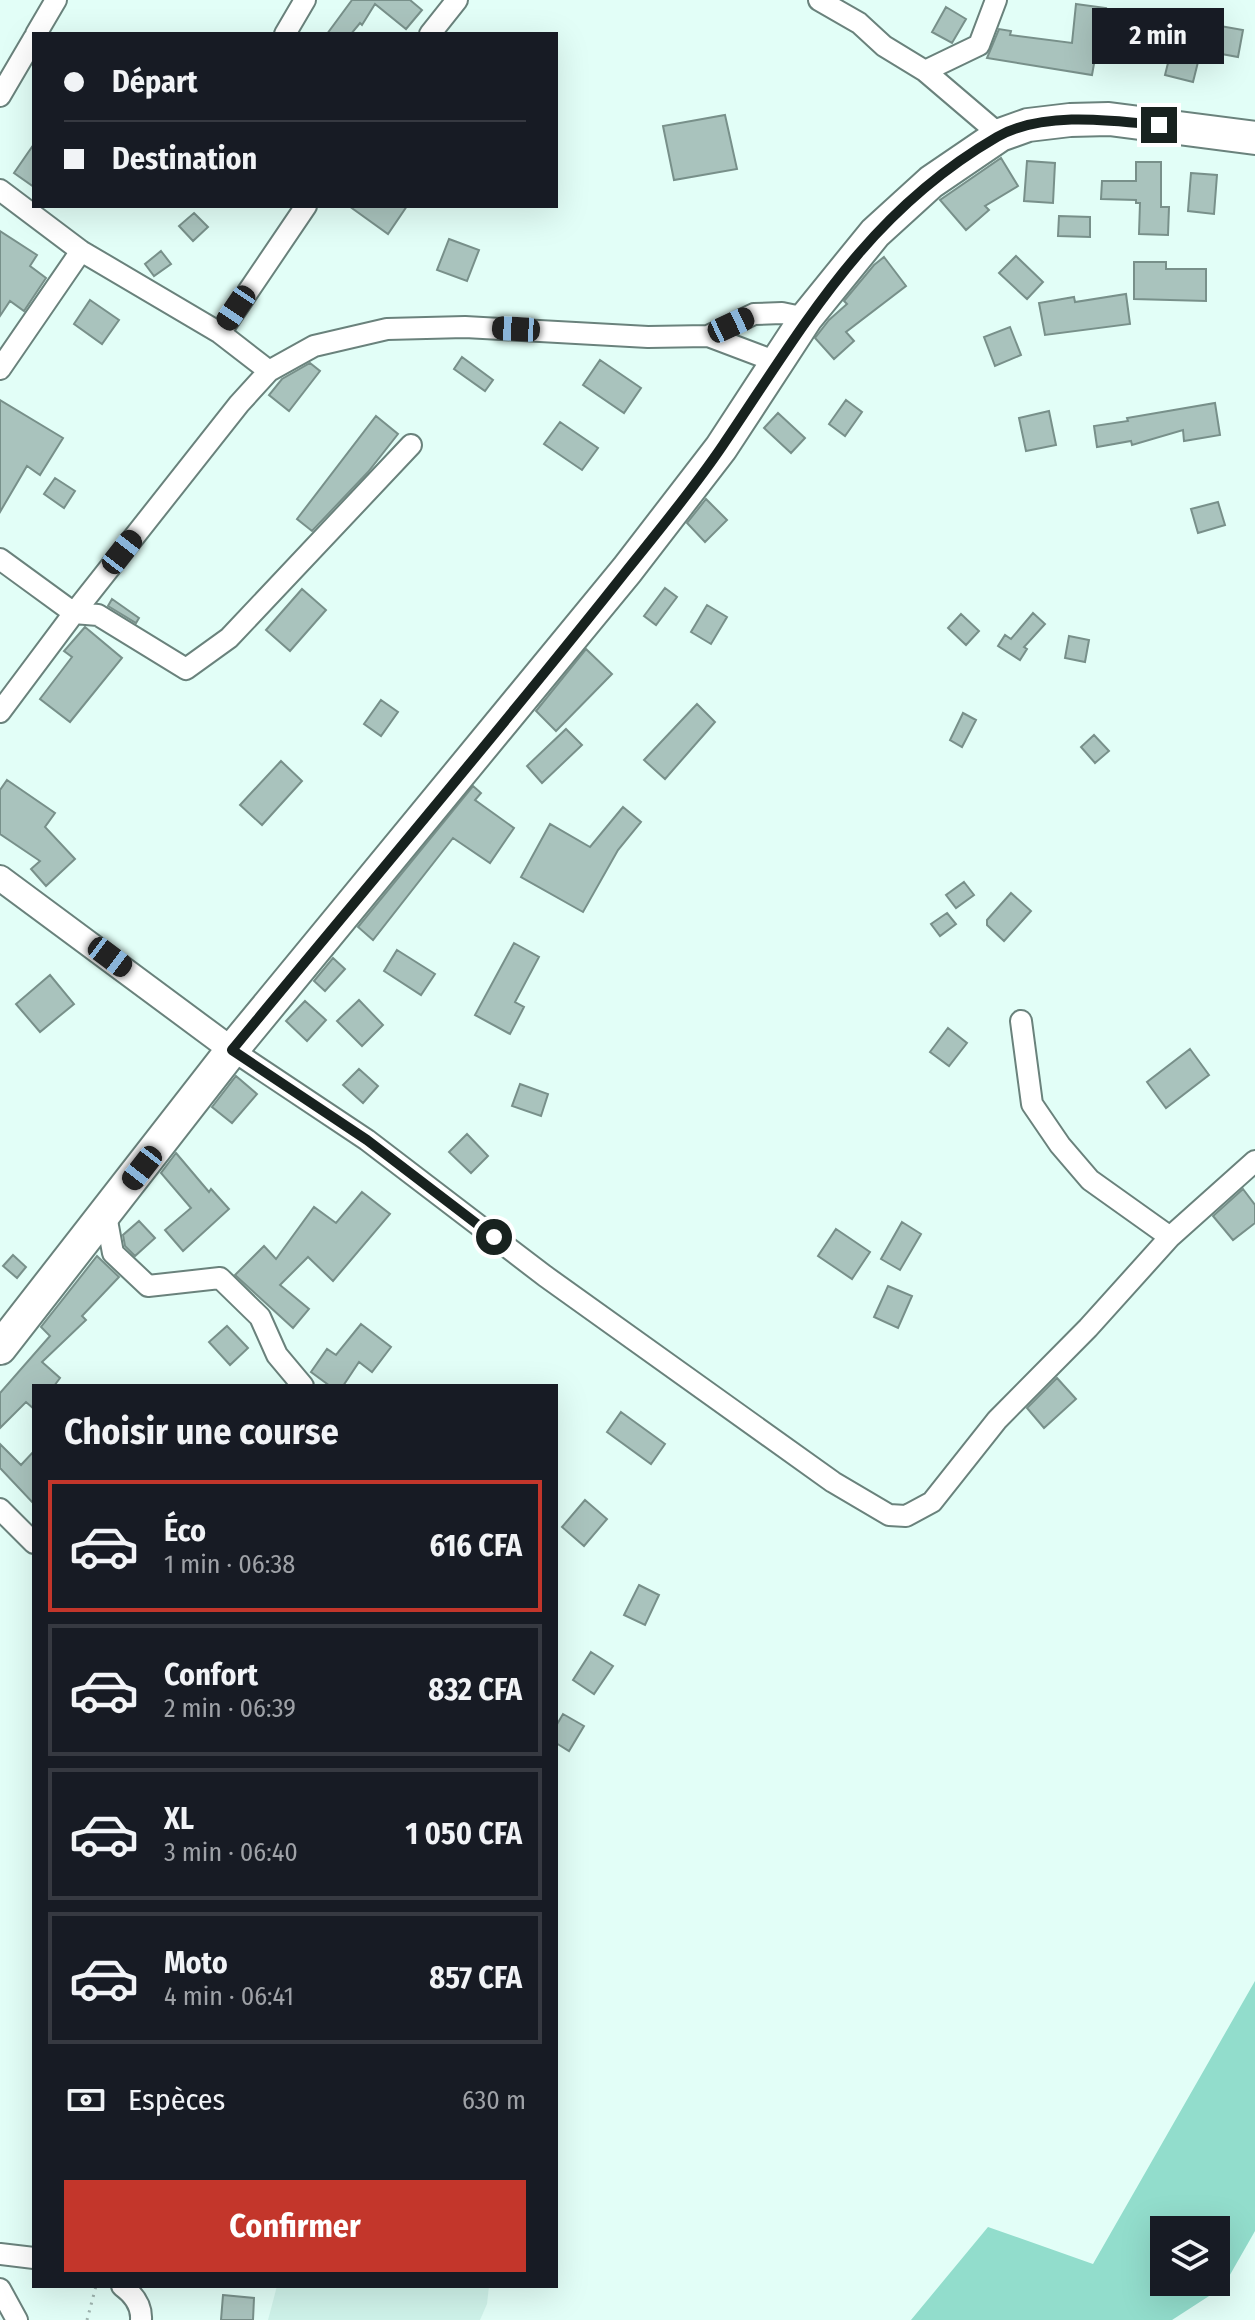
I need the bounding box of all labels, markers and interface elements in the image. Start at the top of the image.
callout: 2 min [1093,9,1225,65]
text: 2 min [1129,20,1187,51]
text: Départ [112,64,198,100]
route end [1141,107,1177,143]
text: Destination [112,141,257,177]
car [213,281,259,335]
car [704,304,758,346]
car [491,316,541,342]
car [98,526,146,578]
car [84,933,136,981]
car [118,1142,166,1194]
route start [476,1219,512,1255]
text: Choisir une course [64,1410,339,1454]
icon: car [68,1510,140,1582]
text: Éco [164,1513,206,1549]
text: 616 CFA [429,1528,522,1564]
text: 1 min · 06:38 [164,1549,295,1580]
icon: car [68,1654,140,1726]
text: Confort [164,1657,258,1693]
text: 832 CFA [428,1672,522,1708]
text: 2 min · 06:39 [164,1693,296,1724]
icon: car [68,1798,140,1870]
text: XL [164,1801,194,1837]
text: 1 050 CFA [406,1816,522,1852]
text: 3 min · 06:40 [164,1837,298,1868]
icon: car [68,1942,140,2014]
text: Moto [164,1945,228,1981]
text: 857 CFA [429,1960,522,1996]
text: 4 min · 06:41 [164,1981,294,2012]
icon: cash [64,2078,108,2122]
text: Espèces [128,2082,225,2118]
text: 630 m [462,2085,526,2116]
button: Confirmer [64,2180,526,2272]
map controls [1150,2216,1230,2296]
button: layers [1150,2216,1230,2296]

